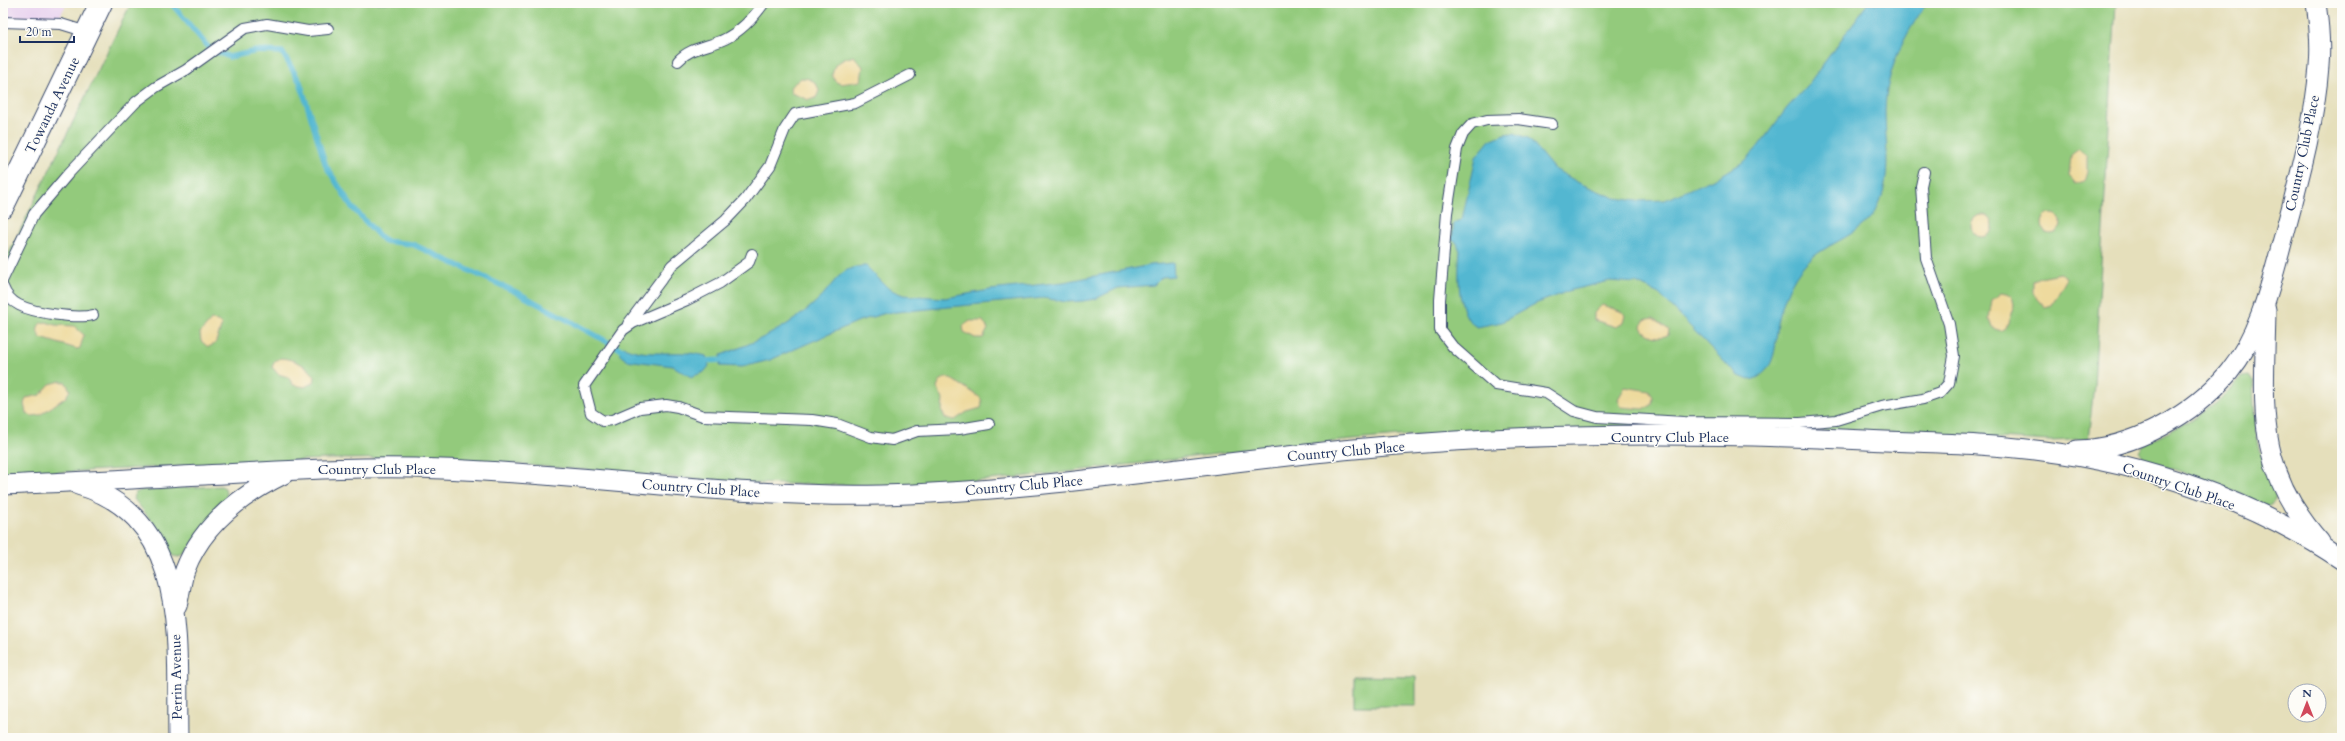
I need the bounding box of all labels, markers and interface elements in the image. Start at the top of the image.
scale bar [20,18,74,44]
text: 20 m [26,24,53,40]
street label: Towanda Avenue [21,54,84,157]
street label: Country Club Place [2281,93,2324,213]
street label: Country Club Place [1611,428,1729,447]
street label: Country Club Place [1286,437,1406,466]
street label: Country Club Place [2120,458,2238,515]
street label: Country Club Place [318,460,436,479]
street label: Country Club Place [964,471,1084,500]
street label: Country Club Place [641,475,761,502]
street label: Perrin Avenue [166,634,187,720]
north arrow [2287,683,2327,723]
text: N [2302,686,2312,701]

